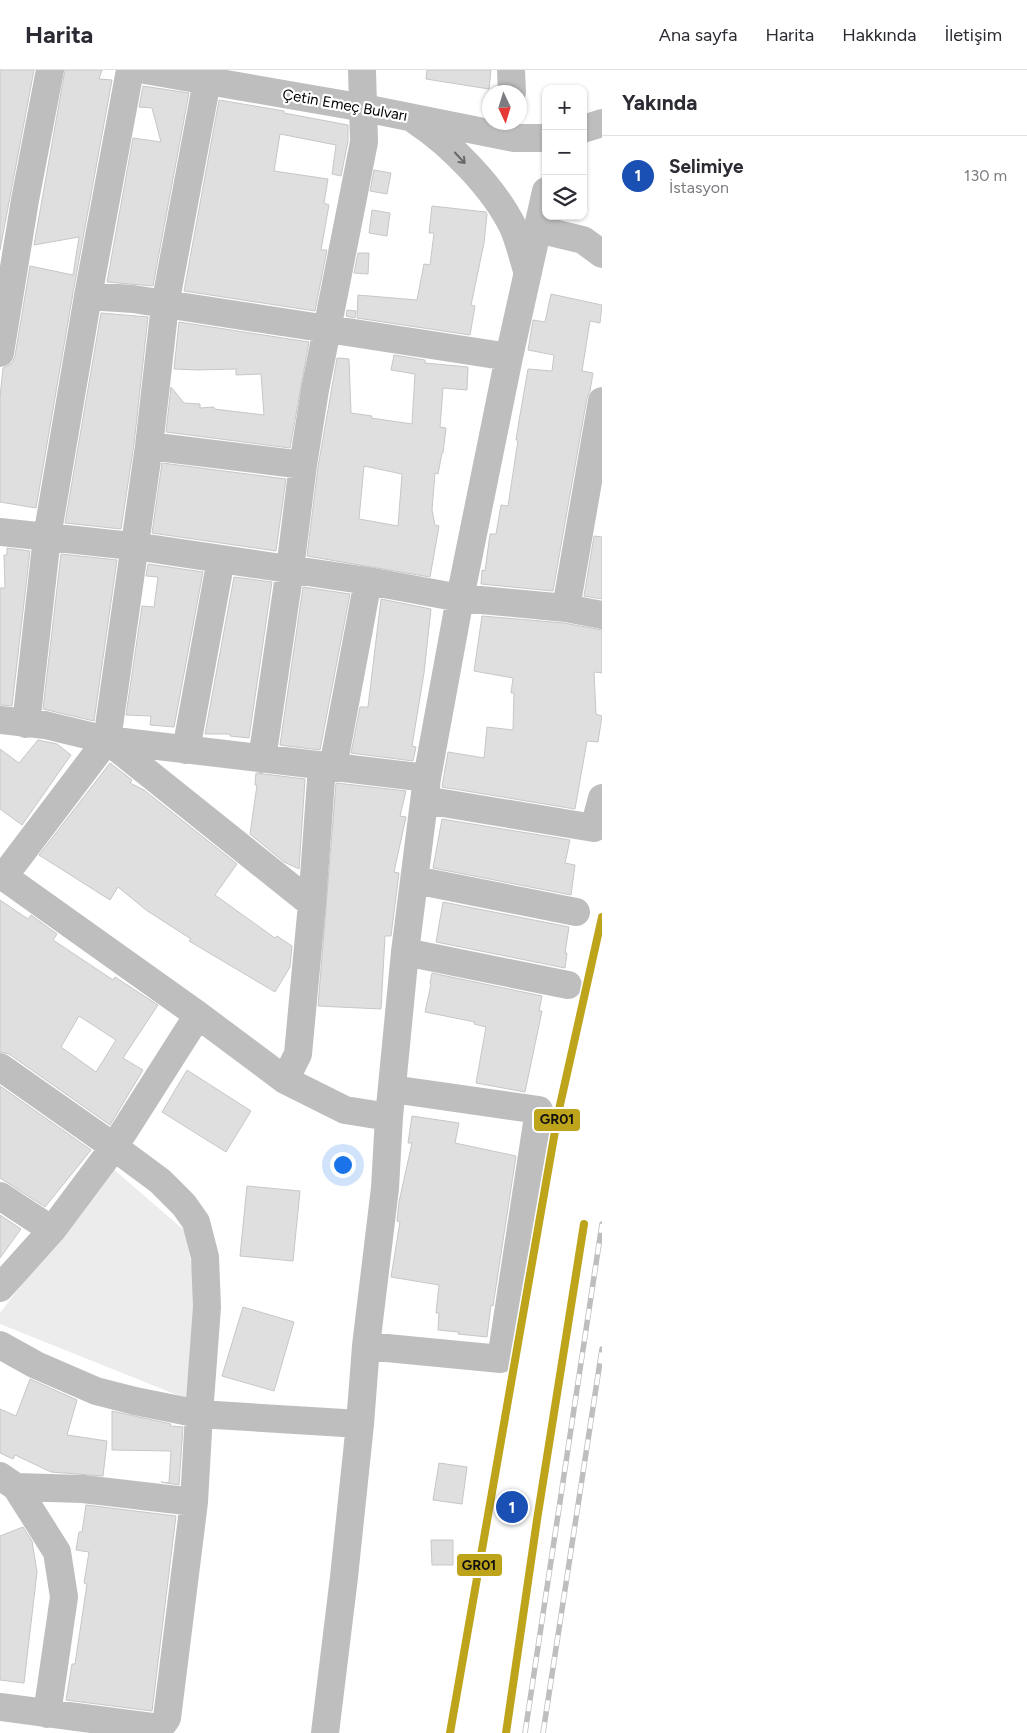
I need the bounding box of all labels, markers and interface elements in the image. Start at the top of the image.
text: Harita [25,20,93,49]
text: Ana sayfa [659,24,737,46]
text: Harita [765,24,814,46]
text: Hakkında [842,24,916,46]
text: İletişim [944,24,1002,46]
street label: Çetin Emeç Bulvarı [281,85,409,125]
north arrow [482,85,527,130]
map controls [542,85,587,220]
button: + [542,85,587,130]
text: Yakında [622,90,697,115]
button: − [542,130,587,175]
one-way arrow [454,151,466,164]
text: Selimiye [669,155,743,178]
text: 1 [635,166,641,185]
text: 130 m [964,166,1007,185]
button: layers [542,175,587,220]
text: İstasyon [669,178,729,197]
line badge: GR01 [533,1108,581,1132]
text: GR01 [540,1111,574,1128]
your location [330,1152,356,1178]
pin: 1 [496,1488,528,1526]
line badge: GR01 [456,1553,503,1577]
text: GR01 [462,1557,496,1574]

